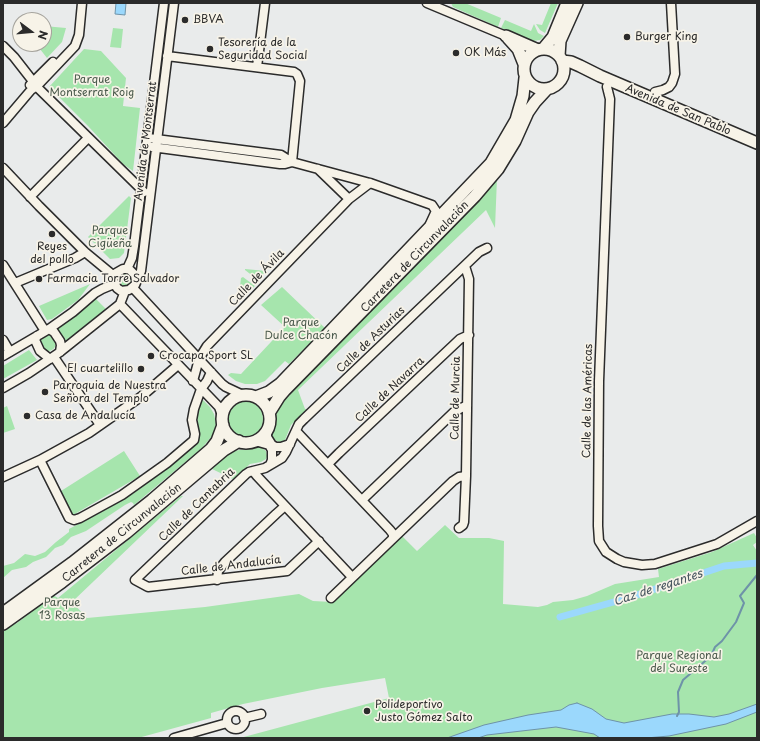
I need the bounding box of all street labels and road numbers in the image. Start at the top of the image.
street label: Avenida de Montserrat [132,81,160,201]
street label: Avenida de San Pablo [623,82,733,138]
street label: Carretera de Circunvalación [358,199,472,315]
street label: Calle de Ávila [227,247,287,309]
street label: Calle de Asturias [334,304,408,376]
street label: Calle de las Américas [580,344,596,458]
street label: Calle de Navarra [353,355,427,425]
street label: Calle de Murcia [449,356,463,440]
street label: Calle de Cantabria [156,465,238,545]
street label: Carretera de Circunvalación [60,481,184,585]
street label: Calle de Andalucía [180,553,282,579]

